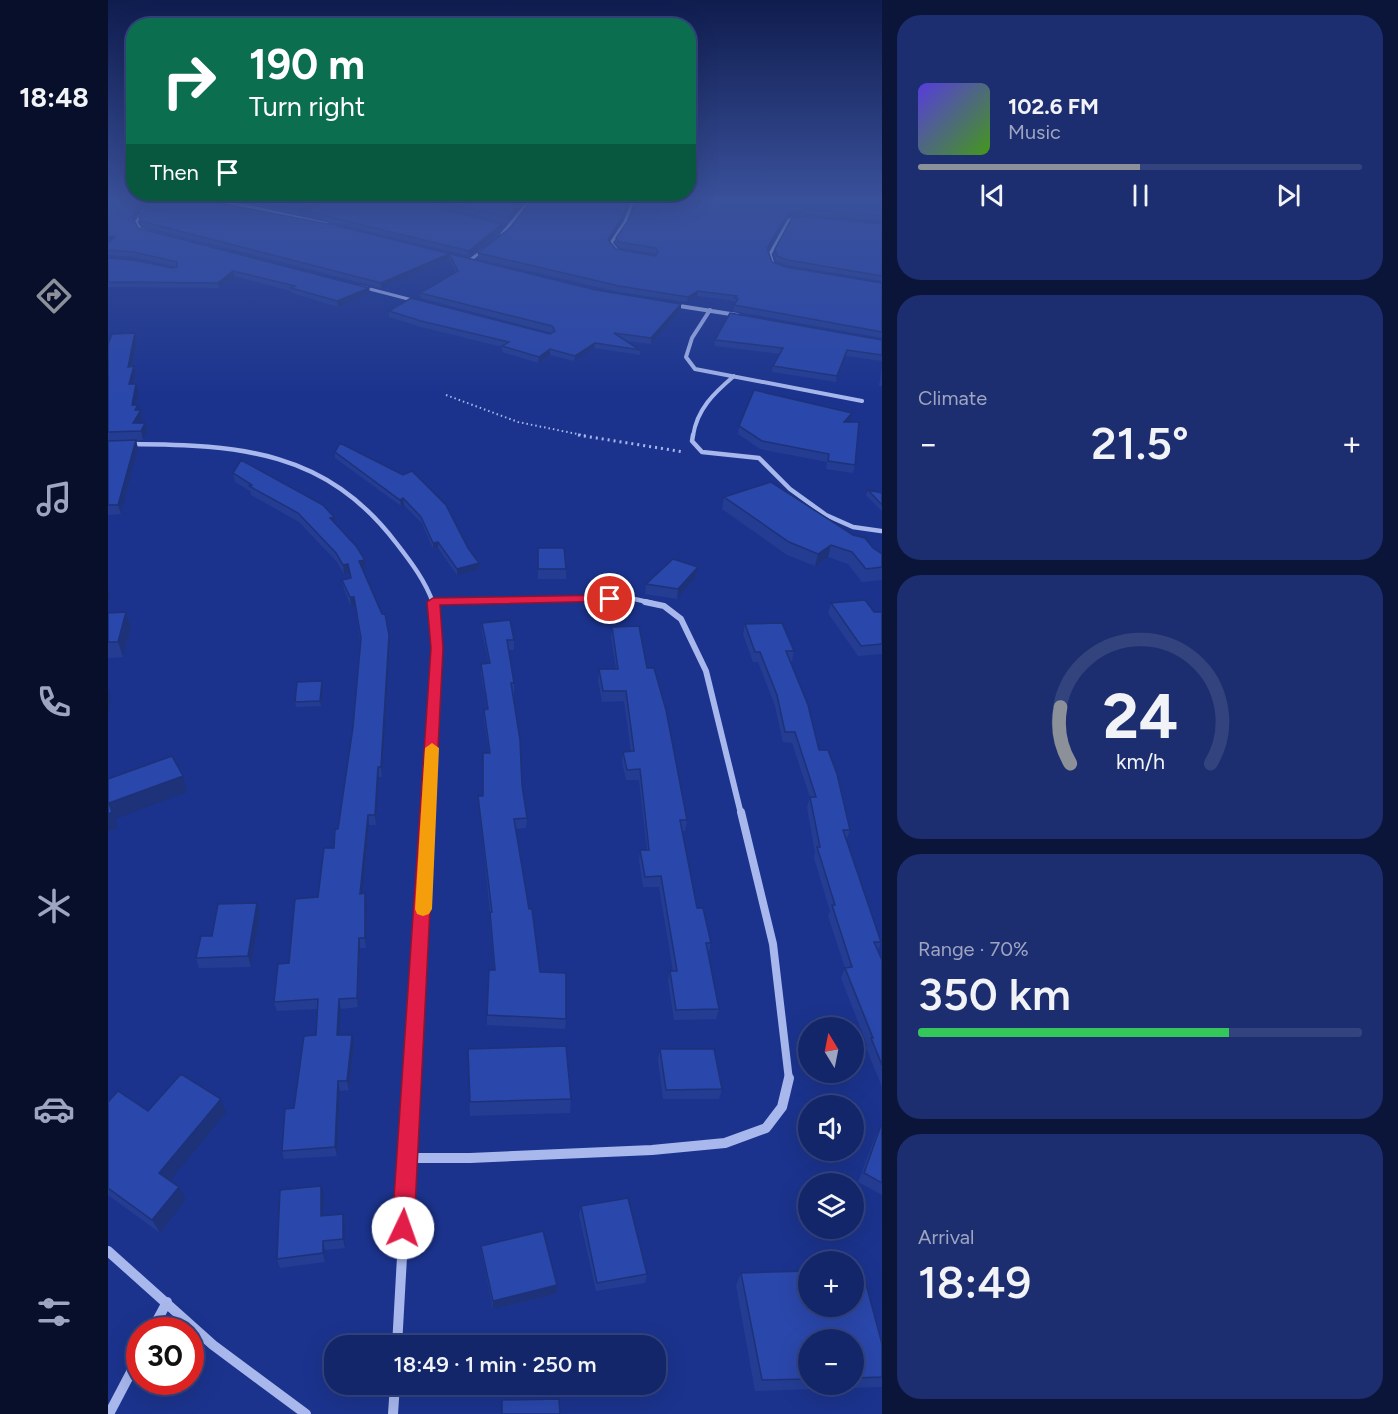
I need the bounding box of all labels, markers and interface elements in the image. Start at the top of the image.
text: 190 m [249,39,365,90]
icon: right [150,42,228,120]
text: 18:48 [19,81,89,114]
text: Turn right [249,90,365,123]
text: 102.6 FM [1008,93,1099,120]
text: Music [1008,120,1061,144]
icon: arrive [211,156,244,189]
text: Then [150,159,199,186]
icon: previous [976,179,1009,212]
icon: pause [1124,179,1157,212]
icon: next [1272,179,1305,212]
icon: directions [33,275,75,317]
text: Climate [918,386,987,410]
text: 21.5° [1091,416,1189,470]
text: − [918,424,939,463]
text: + [1341,424,1362,463]
icon: music [33,478,75,520]
pin [584,573,635,624]
icon: arrive [593,582,626,615]
text: 24 [1102,679,1178,754]
icon: phone [33,681,75,723]
text: km/h [1116,749,1164,774]
icon: climate [33,885,75,927]
text: Range · 70% [918,937,1029,961]
text: 350 km [918,967,1071,1021]
north arrow [798,1017,864,1083]
map controls [798,1017,864,1395]
icon: car [33,1088,75,1130]
button: sound [798,1095,864,1161]
button: layers [798,1173,864,1239]
position arrow [371,1196,435,1260]
text: Arrival [918,1225,974,1249]
button: + [798,1251,864,1317]
text: 18:49 [918,1255,1031,1309]
icon: filters [33,1291,75,1333]
speed limit sign: 30 [126,1317,204,1395]
button: − [798,1329,864,1395]
text: 18:49 · 1 min · 250 m [393,1351,597,1378]

